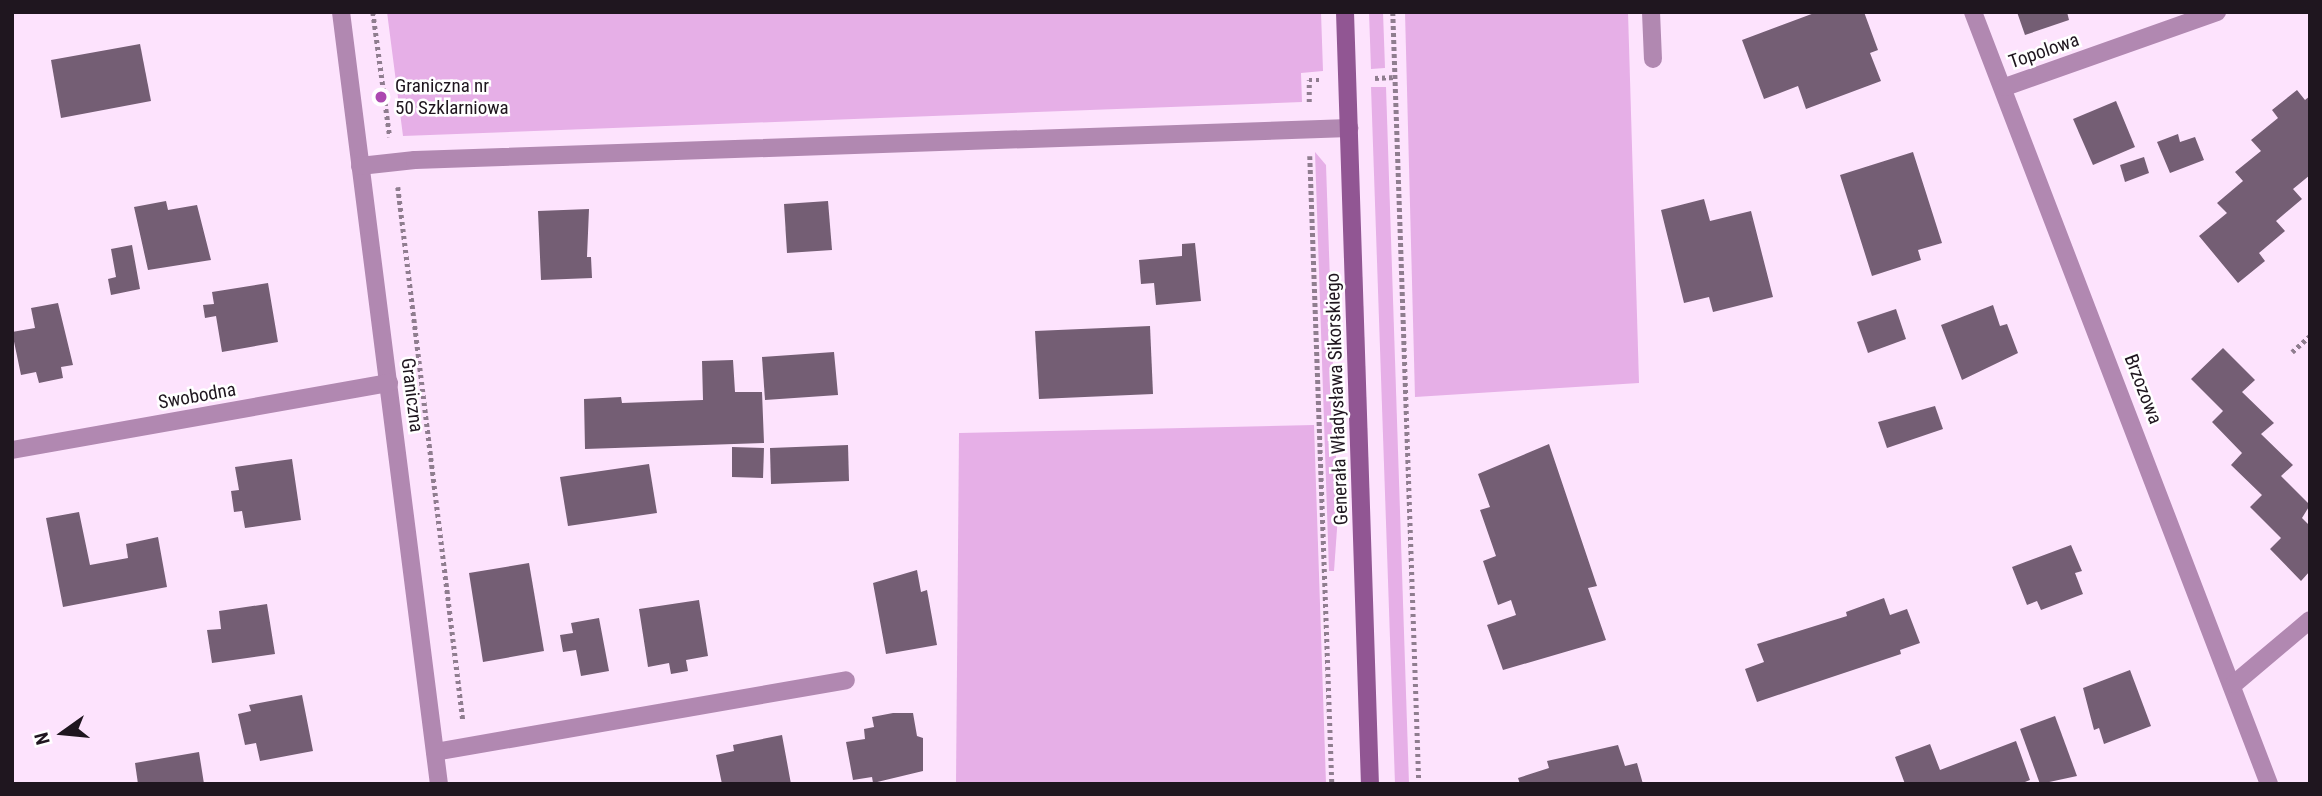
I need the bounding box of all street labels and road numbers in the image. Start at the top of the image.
street label: Topolowa [2006,28,2082,74]
street label: Generała Władysława Sikorskiego [1321,272,1353,526]
street label: Brzozowa [2119,351,2167,427]
street label: Graniczna [396,357,428,433]
street label: Swobodna [156,378,238,414]

